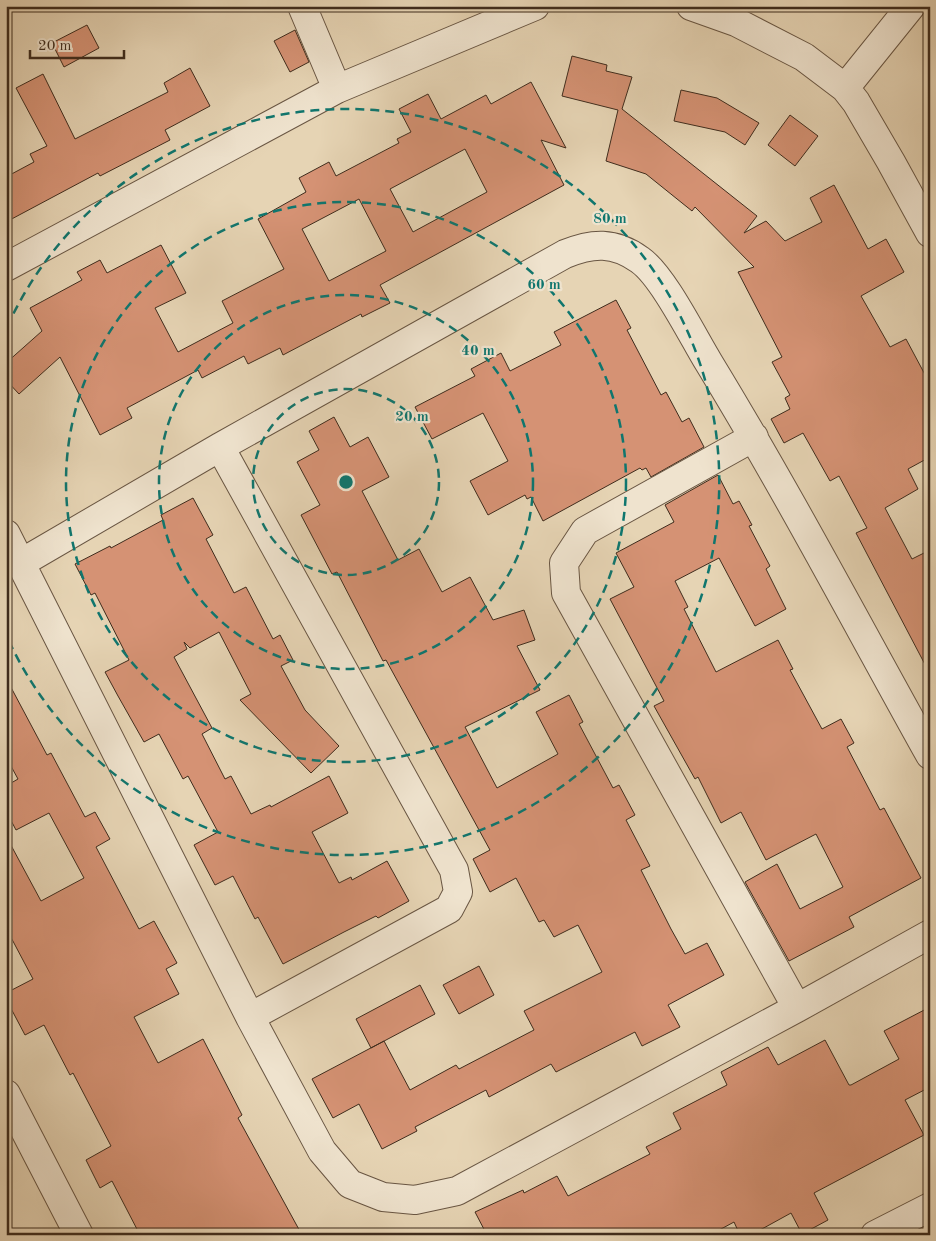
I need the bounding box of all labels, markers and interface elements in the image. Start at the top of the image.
scale bar [30,28,124,60]
text: 20 m [38,39,72,54]
text: 80 m [593,212,627,227]
text: 60 m [527,278,561,293]
text: 40 m [461,344,495,359]
text: 20 m [395,410,429,425]
centre of rings [337,473,355,491]

